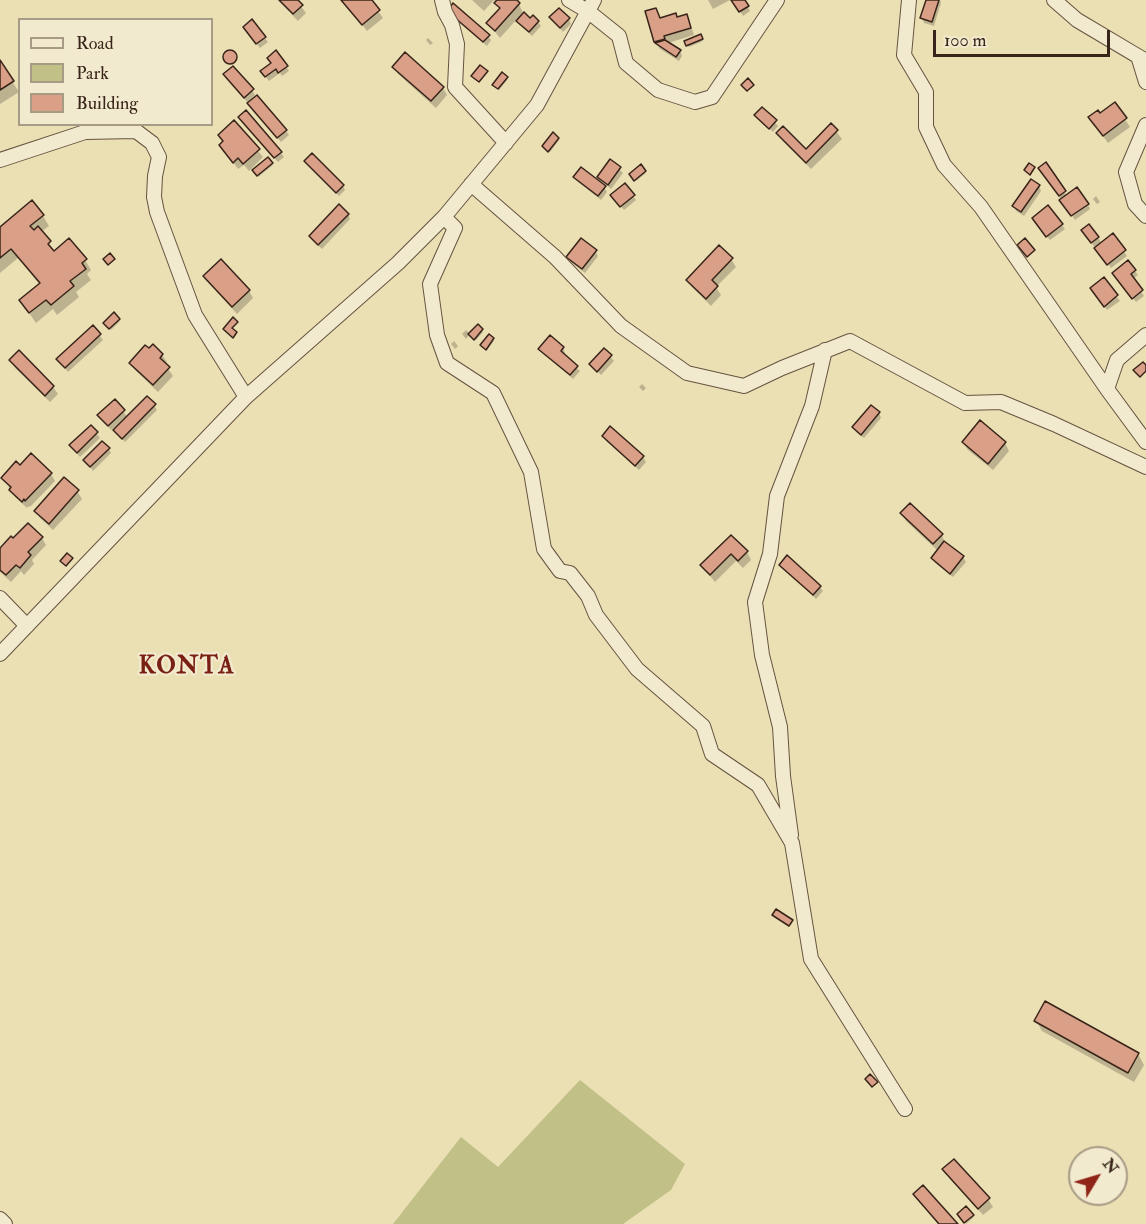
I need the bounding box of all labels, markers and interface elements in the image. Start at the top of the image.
legend [18,18,213,126]
scale bar [936,18,1113,56]
text: 100 m [944,29,987,52]
text: Road [76,32,114,55]
text: Park [76,62,109,85]
text: Building [76,92,138,115]
district label: KONTA [139,654,235,682]
north arrow [1068,1146,1128,1206]
text: N [1098,1154,1123,1178]

